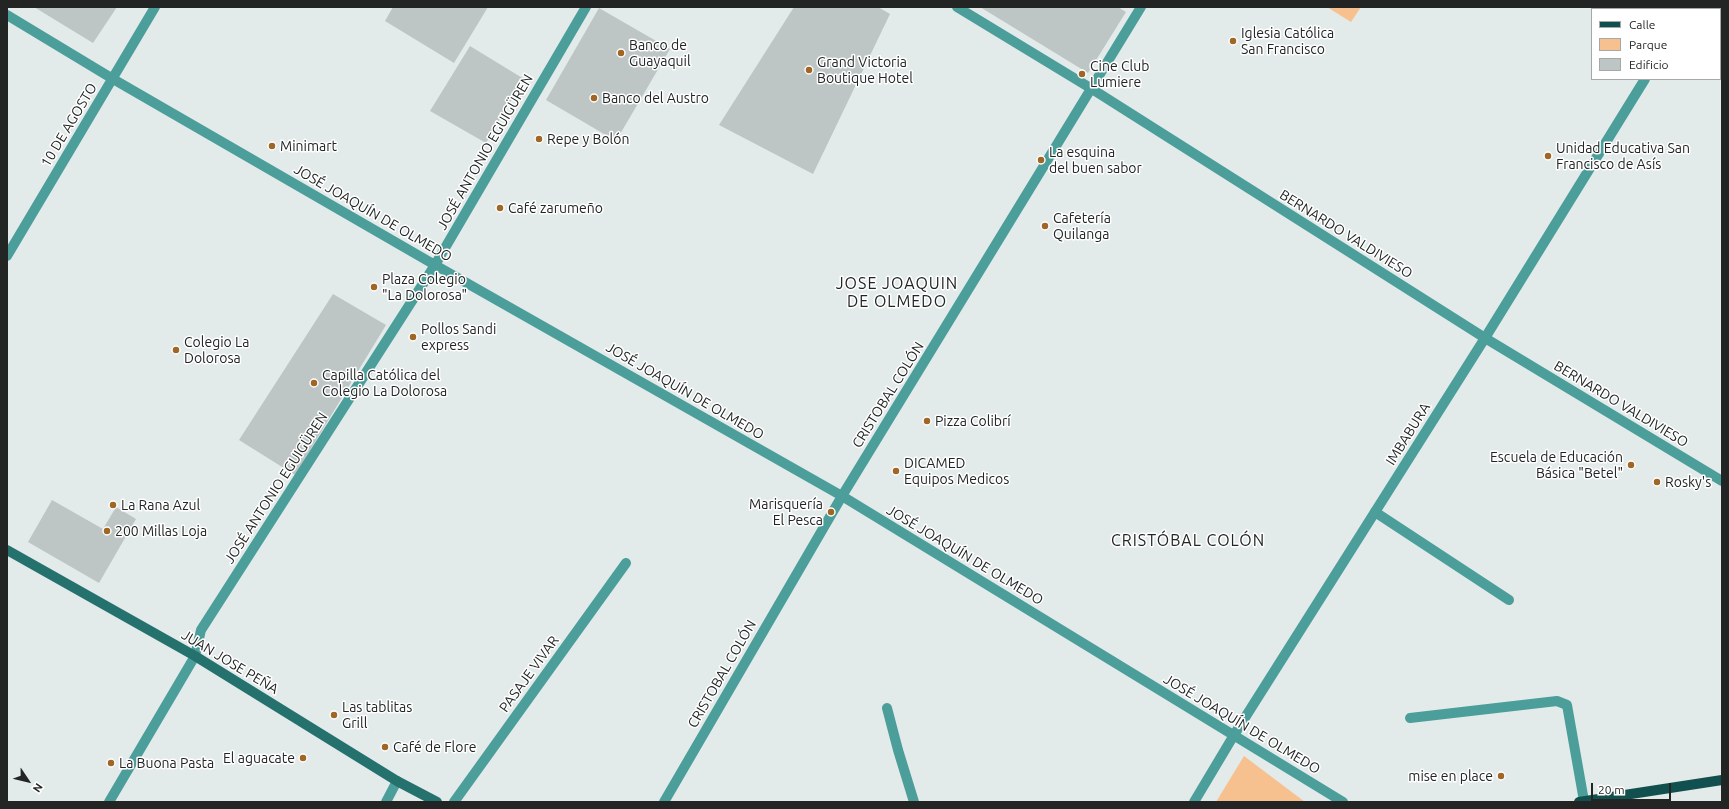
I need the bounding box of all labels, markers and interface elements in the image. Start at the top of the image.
legend [1591,8,1721,80]
text: Calle [1629,18,1655,31]
place label: Iglesia Católica San Francisco [1241,25,1334,58]
marker: Iglesia Católica San Francisco [1228,36,1238,46]
place label: Banco de Guayaquil [629,37,691,70]
text: Parque [1629,38,1667,51]
marker: Banco de Guayaquil [616,48,626,58]
place label: Grand Victoria Boutique Hotel [817,54,913,86]
place label: Cine Club Lumiere [1090,58,1149,90]
text: Edificio [1629,58,1669,71]
marker: Grand Victoria Boutique Hotel [804,65,814,75]
marker: Cine Club Lumiere [1077,69,1087,79]
street label: JOSÉ ANTONIO EGUIGÜREN [434,71,536,233]
street label: 10 DE AGOSTO [37,80,101,170]
place label: Banco del Austro [602,90,709,106]
marker: Banco del Austro [589,93,599,103]
place label: Repe y Bolón [547,131,629,147]
marker: Repe y Bolón [534,134,544,144]
place label: Minimart [280,138,337,154]
place label: Unidad Educativa San Francisco de Asís [1556,140,1690,172]
marker: Minimart [267,141,277,151]
place label: La esquina del buen sabor [1049,144,1142,176]
marker: Unidad Educativa San Francisco de Asís [1543,151,1553,161]
marker: La esquina del buen sabor [1036,155,1046,165]
street label: JOSÉ JOAQUÍN DE OLMEDO [291,161,455,265]
street label: BERNARDO VALDIVIESO [1276,186,1416,282]
place label: Café zarumeño [508,200,603,216]
marker: Café zarumeño [495,203,505,213]
place label: Cafetería Quilanga [1053,210,1111,242]
marker: Cafetería Quilanga [1040,221,1050,231]
place label: Plaza Colegio "La Dolorosa" [382,271,467,304]
district label: JOSE JOAQUIN DE OLMEDO [836,274,958,312]
marker: Plaza Colegio "La Dolorosa" [369,282,379,292]
place label: Pollos Sandi express [421,321,496,354]
marker: Pollos Sandi express [408,332,418,342]
place label: Colegio La Dolorosa [184,334,249,366]
street label: JOSÉ JOAQUÍN DE OLMEDO [603,339,767,443]
street label: CRISTOBAL COLÓN [849,339,927,451]
marker: Colegio La Dolorosa [171,345,181,355]
street label: BERNARDO VALDIVIESO [1551,357,1691,451]
place label: Capilla Católica del Colegio La Dolorosa [322,367,447,400]
marker: Capilla Católica del Colegio La Dolorosa [309,378,319,388]
street label: IMBABURA [1382,400,1434,468]
street label: JOSÉ ANTONIO EGUIGÜREN [221,409,331,567]
place label: Pizza Colibrí [935,413,1011,429]
marker: Pizza Colibrí [922,416,932,426]
place label: Escuela de Educación Básica "Betel" [1490,449,1623,482]
place label: DICAMED Equipos Medicos [904,455,1009,488]
marker: Escuela de Educación Básica "Betel" [1626,460,1636,470]
marker: DICAMED Equipos Medicos [891,466,901,476]
place label: Rosky's [1665,474,1711,490]
marker: Rosky's [1652,477,1662,487]
place label: Marisquería El Pesca [749,496,823,528]
place label: La Rana Azul [121,497,200,513]
marker: La Rana Azul [108,500,118,510]
street label: JOSÉ JOAQUÍN DE OLMEDO [884,502,1046,608]
marker: Marisquería El Pesca [826,507,836,517]
place label: 200 Millas Loja [115,523,207,539]
marker: 200 Millas Loja [102,526,112,536]
district label: CRISTÓBAL COLÓN [1111,531,1265,551]
street label: CRISTOBAL COLÓN [684,617,760,731]
street label: JUAN JOSE PEÑA [178,626,282,698]
street label: PASAJE VIVAR [496,633,562,715]
street label: JOSÉ JOAQUÍN DE OLMEDO [1161,671,1323,777]
place label: Las tablitas Grill [342,699,412,732]
marker: Las tablitas Grill [329,710,339,720]
place label: Café de Flore [393,739,476,755]
marker: Café de Flore [380,742,390,752]
place label: El aguacate [223,750,295,766]
marker: El aguacate [298,753,308,763]
place label: La Buona Pasta [119,755,214,771]
marker: La Buona Pasta [106,758,116,768]
north arrow [8,761,48,801]
place label: mise en place [1408,768,1493,784]
marker: mise en place [1496,771,1506,781]
scale bar [1593,775,1673,801]
text: N [31,781,45,795]
text: 20 m [1598,783,1625,796]

